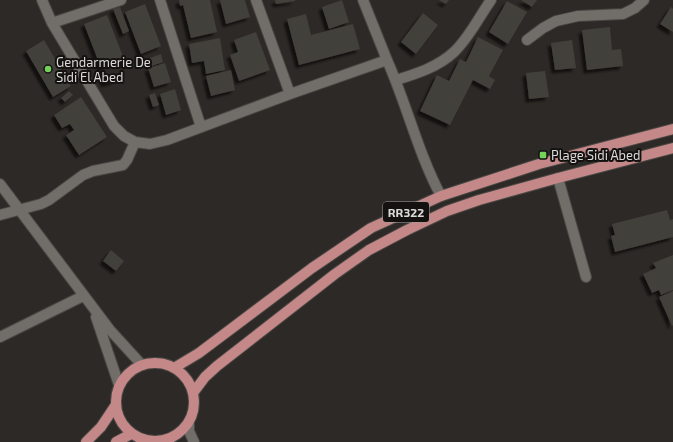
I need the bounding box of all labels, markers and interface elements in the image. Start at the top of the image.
place label: Gendarmerie De Sidi El Abed [56,54,151,85]
marker: Gendarmerie De Sidi El Abed [43,64,53,74]
place label: Plage Sidi Abed [551,147,640,163]
marker: Plage Sidi Abed [538,150,548,160]
road number: RR322 [383,202,429,222]

